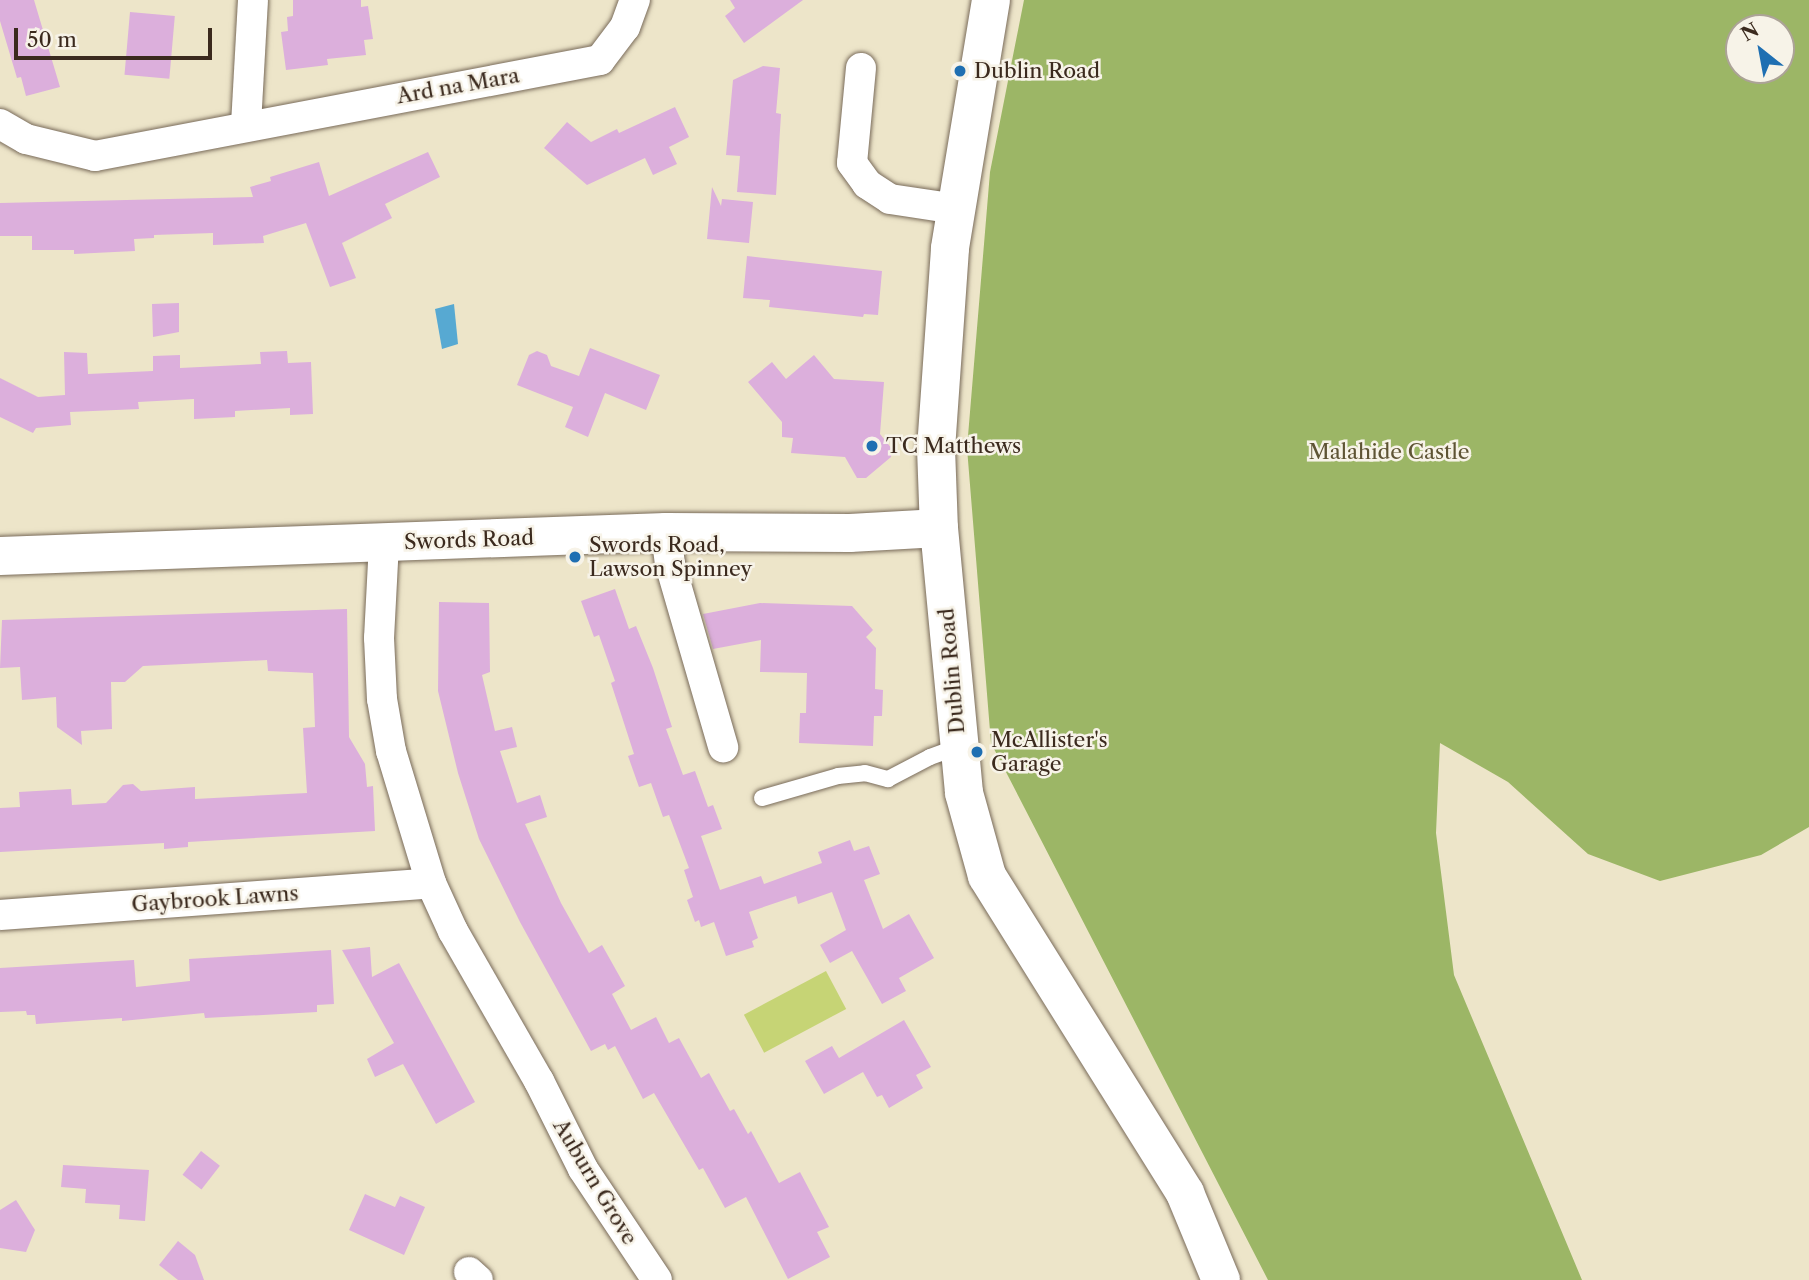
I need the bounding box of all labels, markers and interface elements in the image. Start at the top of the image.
scale bar [18,14,215,58]
north arrow [1725,14,1795,84]
text: N [1737,18,1763,46]
text: 50 m [27,27,77,52]
place label: Dublin Road [974,58,1100,84]
street label: Ard na Mara [395,63,521,109]
marker: Dublin Road [952,63,968,79]
place label: TC Matthews [886,433,1021,459]
marker: TC Matthews [864,438,880,454]
park label: Malahide Castle [1309,439,1469,465]
street label: Swords Road [404,525,534,555]
place label: Swords Road, Lawson Spinney [589,532,752,582]
marker: Swords Road, Lawson Spinney [567,549,583,565]
street label: Dublin Road [934,607,970,735]
place label: McAllister's Garage [991,727,1108,777]
marker: McAllister's Garage [969,744,985,760]
street label: Gaybrook Lawns [130,881,300,917]
street label: Auburn Grove [548,1115,642,1249]

